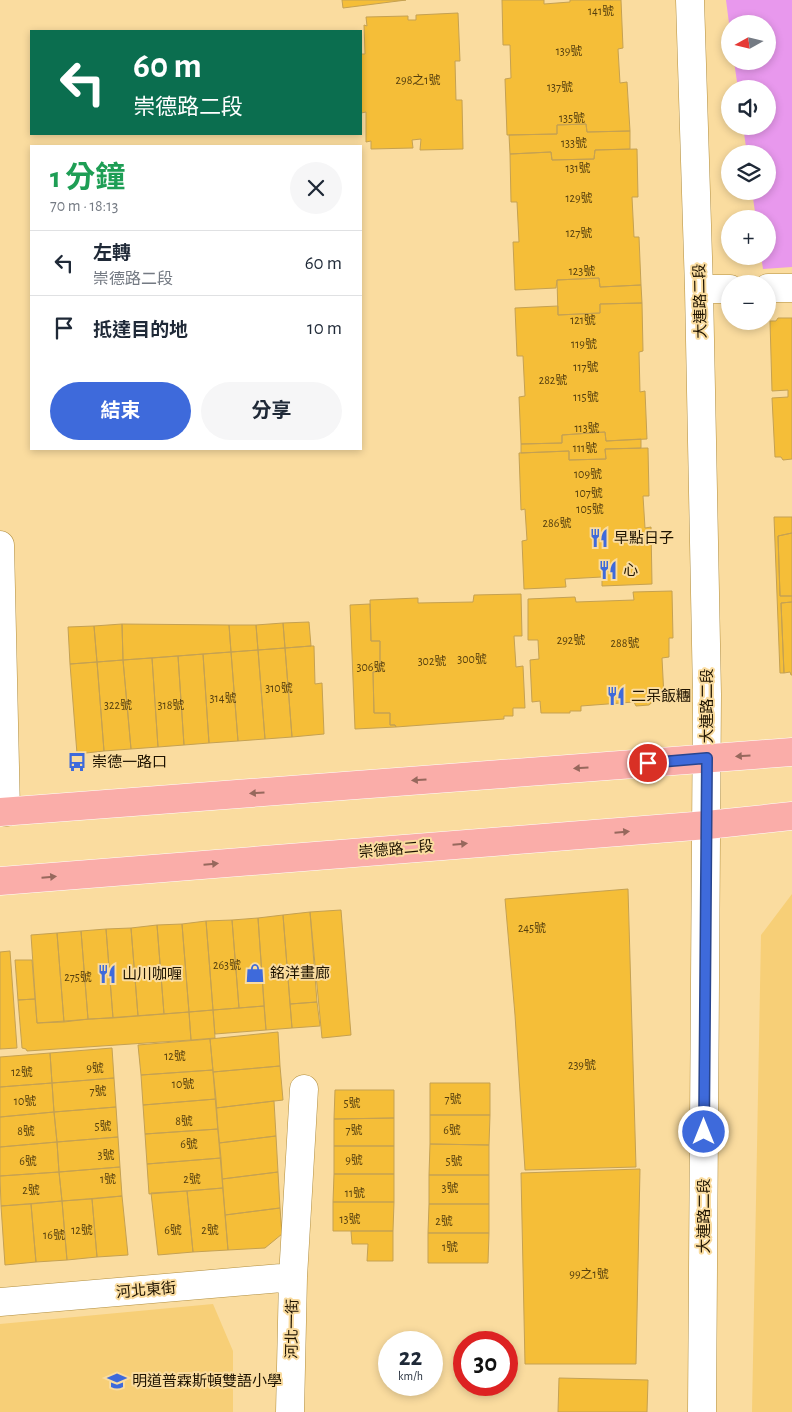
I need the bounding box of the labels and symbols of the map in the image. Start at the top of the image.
house number: 141號 [588,5,614,17]
north arrow [721,15,776,70]
house number: 139號 [556,45,582,57]
house number: 298之1號 [396,73,440,86]
house number: 137號 [547,81,573,93]
house number: 135號 [559,112,585,124]
house number: 133號 [561,137,587,149]
house number: 131號 [565,162,591,174]
house number: 129號 [565,192,593,204]
house number: 127號 [566,227,592,239]
street label: 大連路二段 [691,263,709,339]
house number: 123號 [569,265,595,277]
house number: 121號 [570,314,596,326]
house number: 119號 [571,338,597,350]
house number: 117號 [573,361,599,373]
house number: 282號 [539,374,567,386]
house number: 115號 [573,391,599,403]
house number: 113號 [574,422,600,434]
house number: 111號 [573,442,597,454]
house number: 109號 [574,468,602,480]
house number: 107號 [575,487,603,499]
house number: 105號 [576,503,604,515]
house number: 286號 [543,517,571,529]
restaurant icon: 早點日子 [588,527,610,549]
place label: 早點日子 [614,530,674,546]
restaurant icon: 心 [597,559,619,581]
place label: 心 [623,562,638,578]
house number: 292號 [557,634,585,646]
house number: 288號 [611,637,639,649]
house number: 300號 [457,653,487,665]
house number: 302號 [418,655,446,667]
house number: 306號 [357,661,385,673]
street label: 大連路二段 [699,668,715,744]
house number: 310號 [265,682,293,694]
restaurant icon: 二呆飯糰 [605,685,627,707]
place label: 二呆飯糰 [631,688,691,704]
house number: 314號 [210,692,236,704]
house number: 322號 [104,699,132,711]
house number: 318號 [158,699,184,711]
pin [627,742,669,784]
bus stop icon: 崇德一路口 [66,751,88,773]
one-way arrow [735,752,751,760]
place label: 崇德一路口 [92,753,167,770]
one-way arrow [573,764,589,772]
one-way arrow [411,777,427,785]
one-way arrow [249,789,265,797]
one-way arrow [614,827,630,835]
street label: 崇德路二段 [358,837,434,860]
one-way arrow [452,840,468,848]
one-way arrow [203,860,219,868]
one-way arrow [41,873,57,881]
house number: 245號 [518,922,546,934]
house number: 263號 [213,959,241,971]
shop icon: 銘洋畫廊 [244,962,266,984]
restaurant icon: 山川咖喱 [96,963,118,985]
place label: 銘洋畫廊 [270,965,330,981]
place label: 山川咖喱 [122,966,182,982]
house number: 275號 [64,971,92,983]
house number: 12號 [164,1050,186,1062]
house number: 239號 [568,1059,596,1071]
house number: 9號 [86,1062,104,1074]
house number: 12號 [11,1066,33,1078]
house number: 10號 [172,1078,194,1090]
house number: 7號 [89,1085,107,1097]
house number: 7號 [444,1093,462,1105]
house number: 10號 [14,1095,36,1107]
house number: 5號 [343,1097,361,1109]
position arrow [677,1105,729,1157]
house number: 8號 [175,1115,193,1127]
house number: 5號 [94,1120,112,1132]
house number: 7號 [345,1124,363,1136]
house number: 6號 [443,1124,461,1136]
house number: 8號 [17,1125,35,1137]
house number: 6號 [180,1138,198,1150]
house number: 3號 [98,1149,114,1161]
house number: 9號 [345,1154,363,1166]
house number: 6號 [19,1155,37,1167]
house number: 5號 [445,1155,463,1167]
house number: 1號 [100,1173,116,1185]
house number: 2號 [183,1173,201,1185]
street label: 大連路二段 [696,1178,712,1254]
house number: 3號 [442,1182,458,1194]
house number: 2號 [22,1184,40,1196]
house number: 11號 [345,1187,365,1199]
house number: 13號 [339,1213,361,1225]
house number: 2號 [435,1215,453,1227]
house number: 12號 [71,1224,93,1236]
house number: 6號 [164,1224,182,1236]
house number: 2號 [201,1224,219,1236]
house number: 16號 [43,1229,65,1241]
house number: 1號 [442,1241,458,1253]
house number: 99之1號 [569,1267,609,1280]
street label: 河北東街 [115,1278,177,1301]
street label: 河北一街 [282,1299,301,1359]
speed limit sign: 30 [453,1331,518,1396]
school or university icon: 明道普霖斯頓雙語小學 [106,1370,128,1392]
place label: 明道普霖斯頓雙語小學 [132,1373,282,1389]

